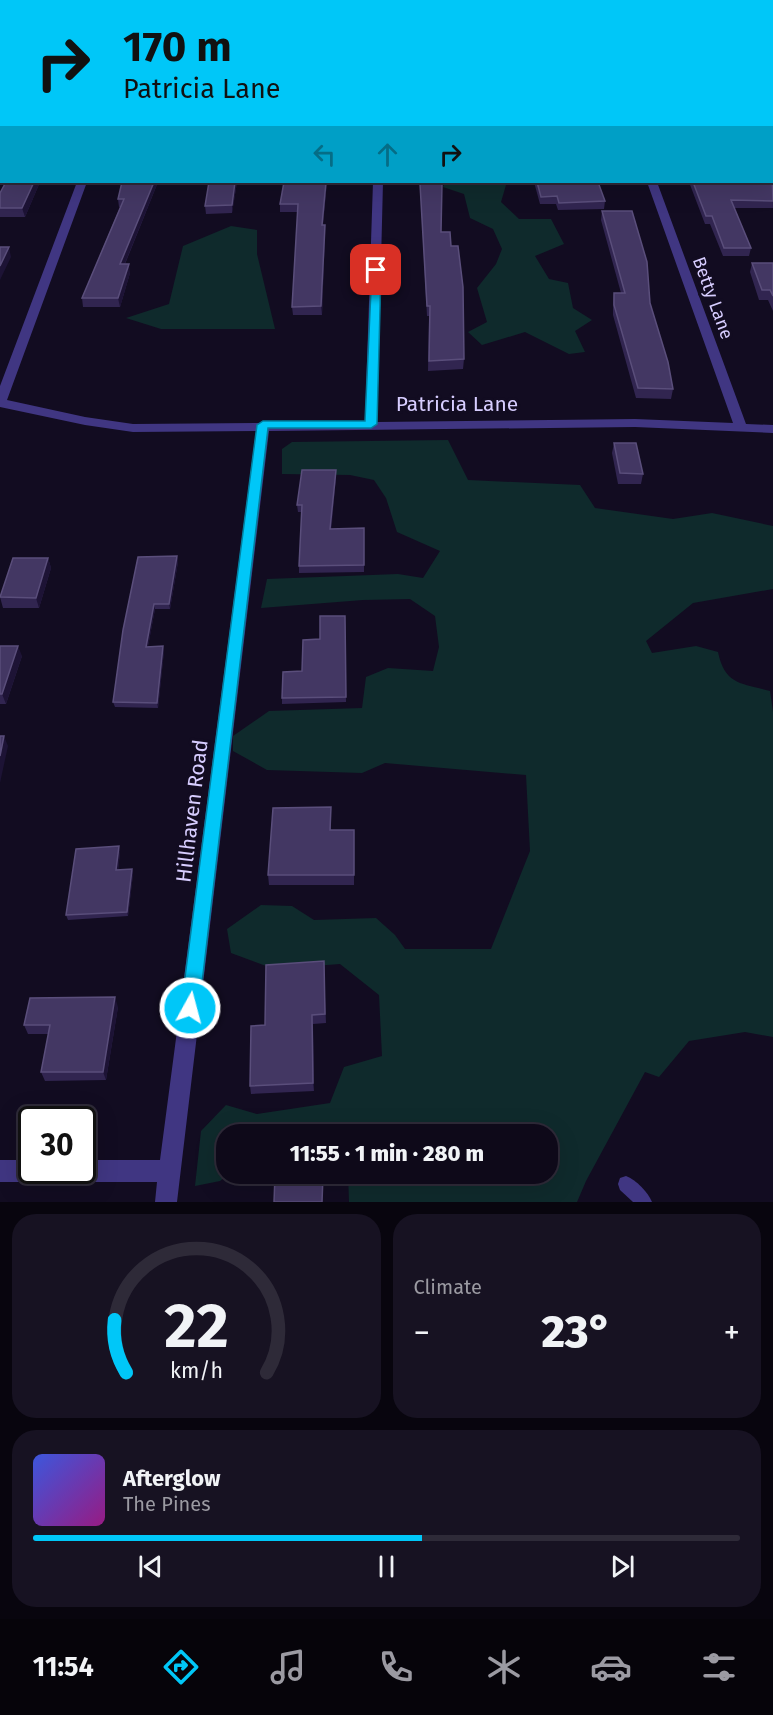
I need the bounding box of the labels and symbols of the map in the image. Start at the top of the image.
pin [350,244,401,295]
street label: Betty Lane [688,254,738,342]
street label: Patricia Lane [396,391,518,417]
street label: Hillhaven Road [170,738,214,884]
position arrow [158,976,222,1040]
speed limit sign: 30 [18,1106,96,1184]

